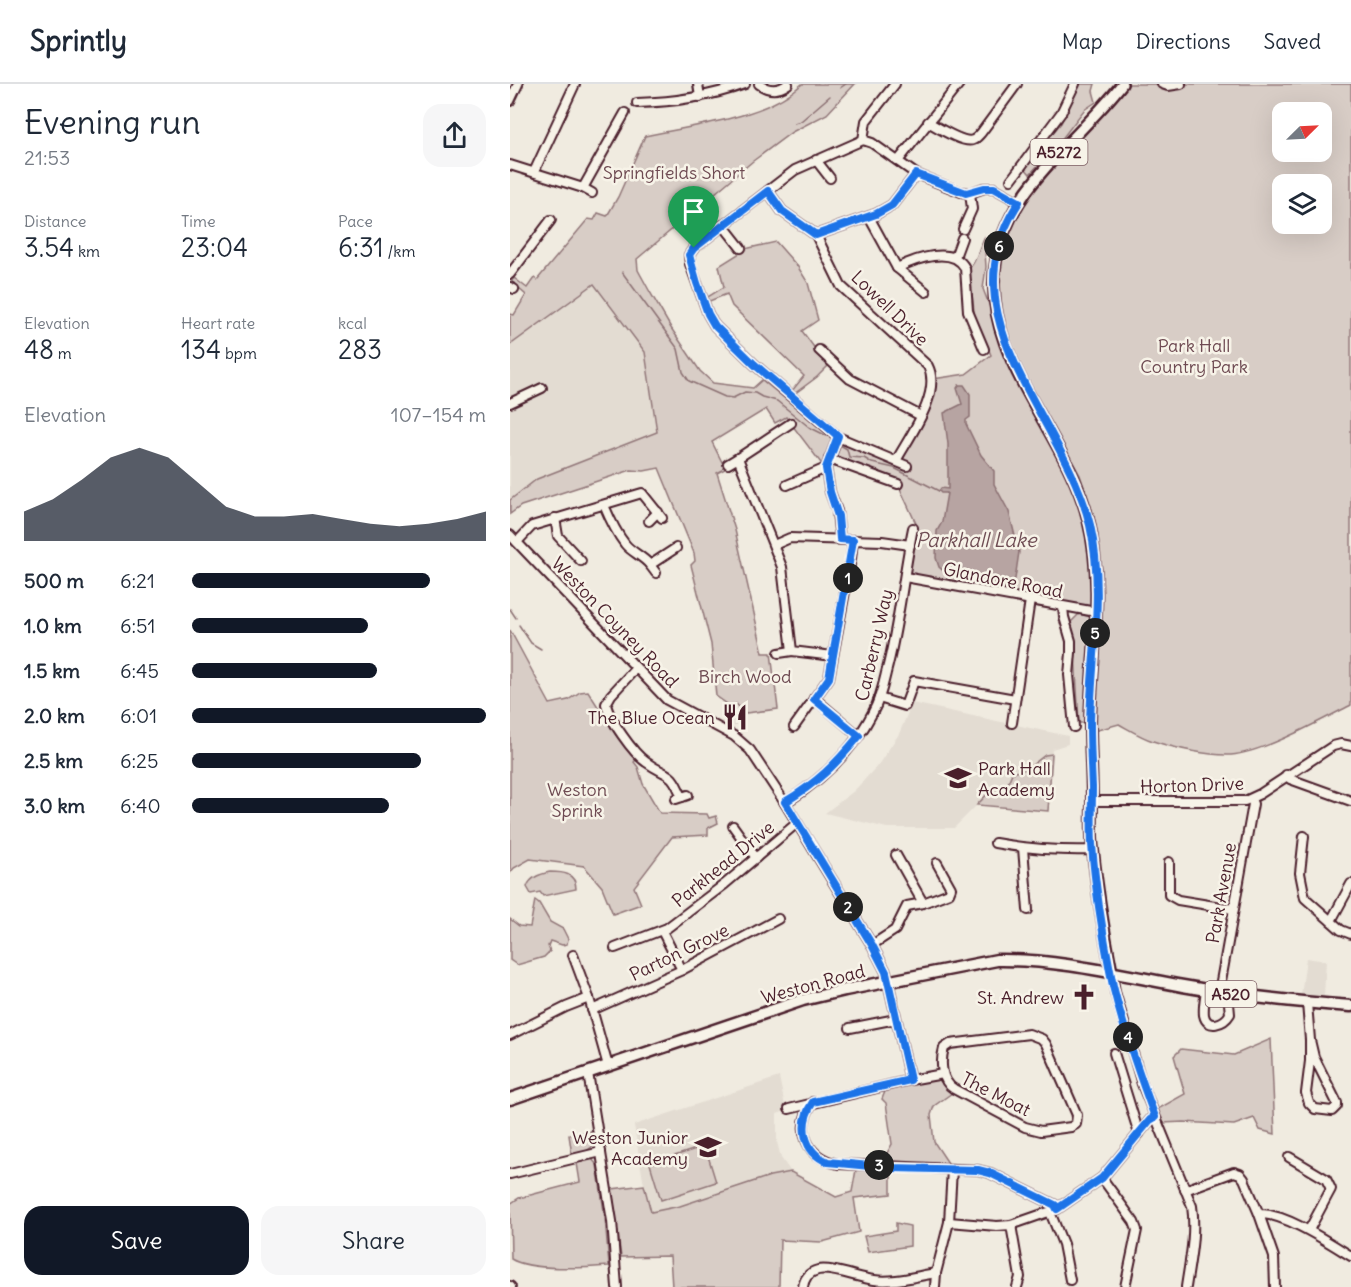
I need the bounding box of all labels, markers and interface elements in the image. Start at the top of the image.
text: Sprintly [30,23,127,59]
text: Map [1062,28,1103,55]
text: Directions [1136,28,1230,55]
text: Saved [1263,28,1321,55]
text: Evening run [24,101,200,143]
north arrow [1272,102,1332,162]
map controls [1272,102,1332,234]
button: share [423,104,486,167]
road number: A5272 [1030,139,1088,165]
text: 21:53 [24,145,70,170]
park label: Springfields Short [603,161,745,184]
button: layers [1272,174,1332,234]
pin [668,186,719,248]
icon: arrive [677,195,710,228]
text: Distance [24,211,86,231]
text: Time [181,211,216,231]
text: Pace [338,211,373,231]
text: 3.54 [24,231,74,264]
text: 23:04 [181,231,248,264]
text: 6:31 [338,231,384,264]
pin: 6 [984,231,1014,261]
text: 6 [994,236,1004,256]
text: km [74,241,100,261]
text: /km [384,241,416,261]
street label: Lowell Drive [847,266,933,350]
text: Elevation [24,313,90,333]
text: Heart rate [181,313,255,333]
text: kcal [338,313,367,333]
text: 48 [24,333,54,366]
text: 134 [181,333,221,366]
text: 283 [338,333,382,366]
park label: Park Hall Country Park [1140,334,1248,378]
text: m [54,343,72,363]
text: bpm [221,343,257,363]
text: Elevation [24,402,106,427]
text: 107–154 m [391,402,486,427]
water label: Parkhall Lake [916,527,1038,552]
street label: Weston Coyney Road [547,552,684,693]
street label: Glandore Road [941,557,1065,603]
pin: 1 [833,563,863,593]
text: 500 m [24,568,84,593]
text: 6:21 [120,568,155,593]
text: 1 [845,568,851,588]
street label: Carberry Way [850,587,898,703]
text: 1.0 km [24,613,82,638]
text: 6:51 [120,613,156,638]
pin: 5 [1080,618,1110,648]
text: 5 [1090,623,1100,643]
text: 1.5 km [24,658,80,683]
text: 6:45 [120,658,159,683]
park label: Birch Wood [698,665,792,688]
restaurant icon: The Blue Ocean [720,702,750,732]
text: 2.0 km [24,703,85,728]
text: 6:01 [120,703,157,728]
place label: The Blue Ocean [588,706,715,729]
text: 2.5 km [24,748,83,773]
text: 6:25 [120,748,159,773]
place label: Park Hall Academy [978,757,1055,801]
school or university icon: Park Hall Academy [943,763,973,793]
street label: Horton Drive [1140,772,1244,798]
park label: Weston Sprink [547,778,607,822]
text: 3.0 km [24,793,85,818]
text: 6:40 [120,793,161,818]
street label: Parkhead Drive [667,816,779,912]
street label: Park Avenue [1201,841,1241,945]
pin: 2 [833,892,863,922]
text: 2 [844,897,852,917]
street label: Parton Grove [626,918,732,986]
street label: Weston Road [758,959,868,1009]
road number: A520 [1206,981,1256,1007]
church icon: St. Andrew [1069,982,1099,1012]
place label: St. Andrew [977,986,1064,1009]
pin: 4 [1113,1022,1143,1052]
text: 4 [1123,1027,1133,1047]
street label: The Moat [957,1067,1035,1121]
place label: Weston Junior Academy [572,1126,689,1170]
school or university icon: Weston Junior Academy [693,1132,723,1162]
pin: 3 [864,1150,894,1180]
text: 3 [874,1155,884,1175]
button: Save [24,1206,249,1275]
button: Share [261,1206,486,1275]

